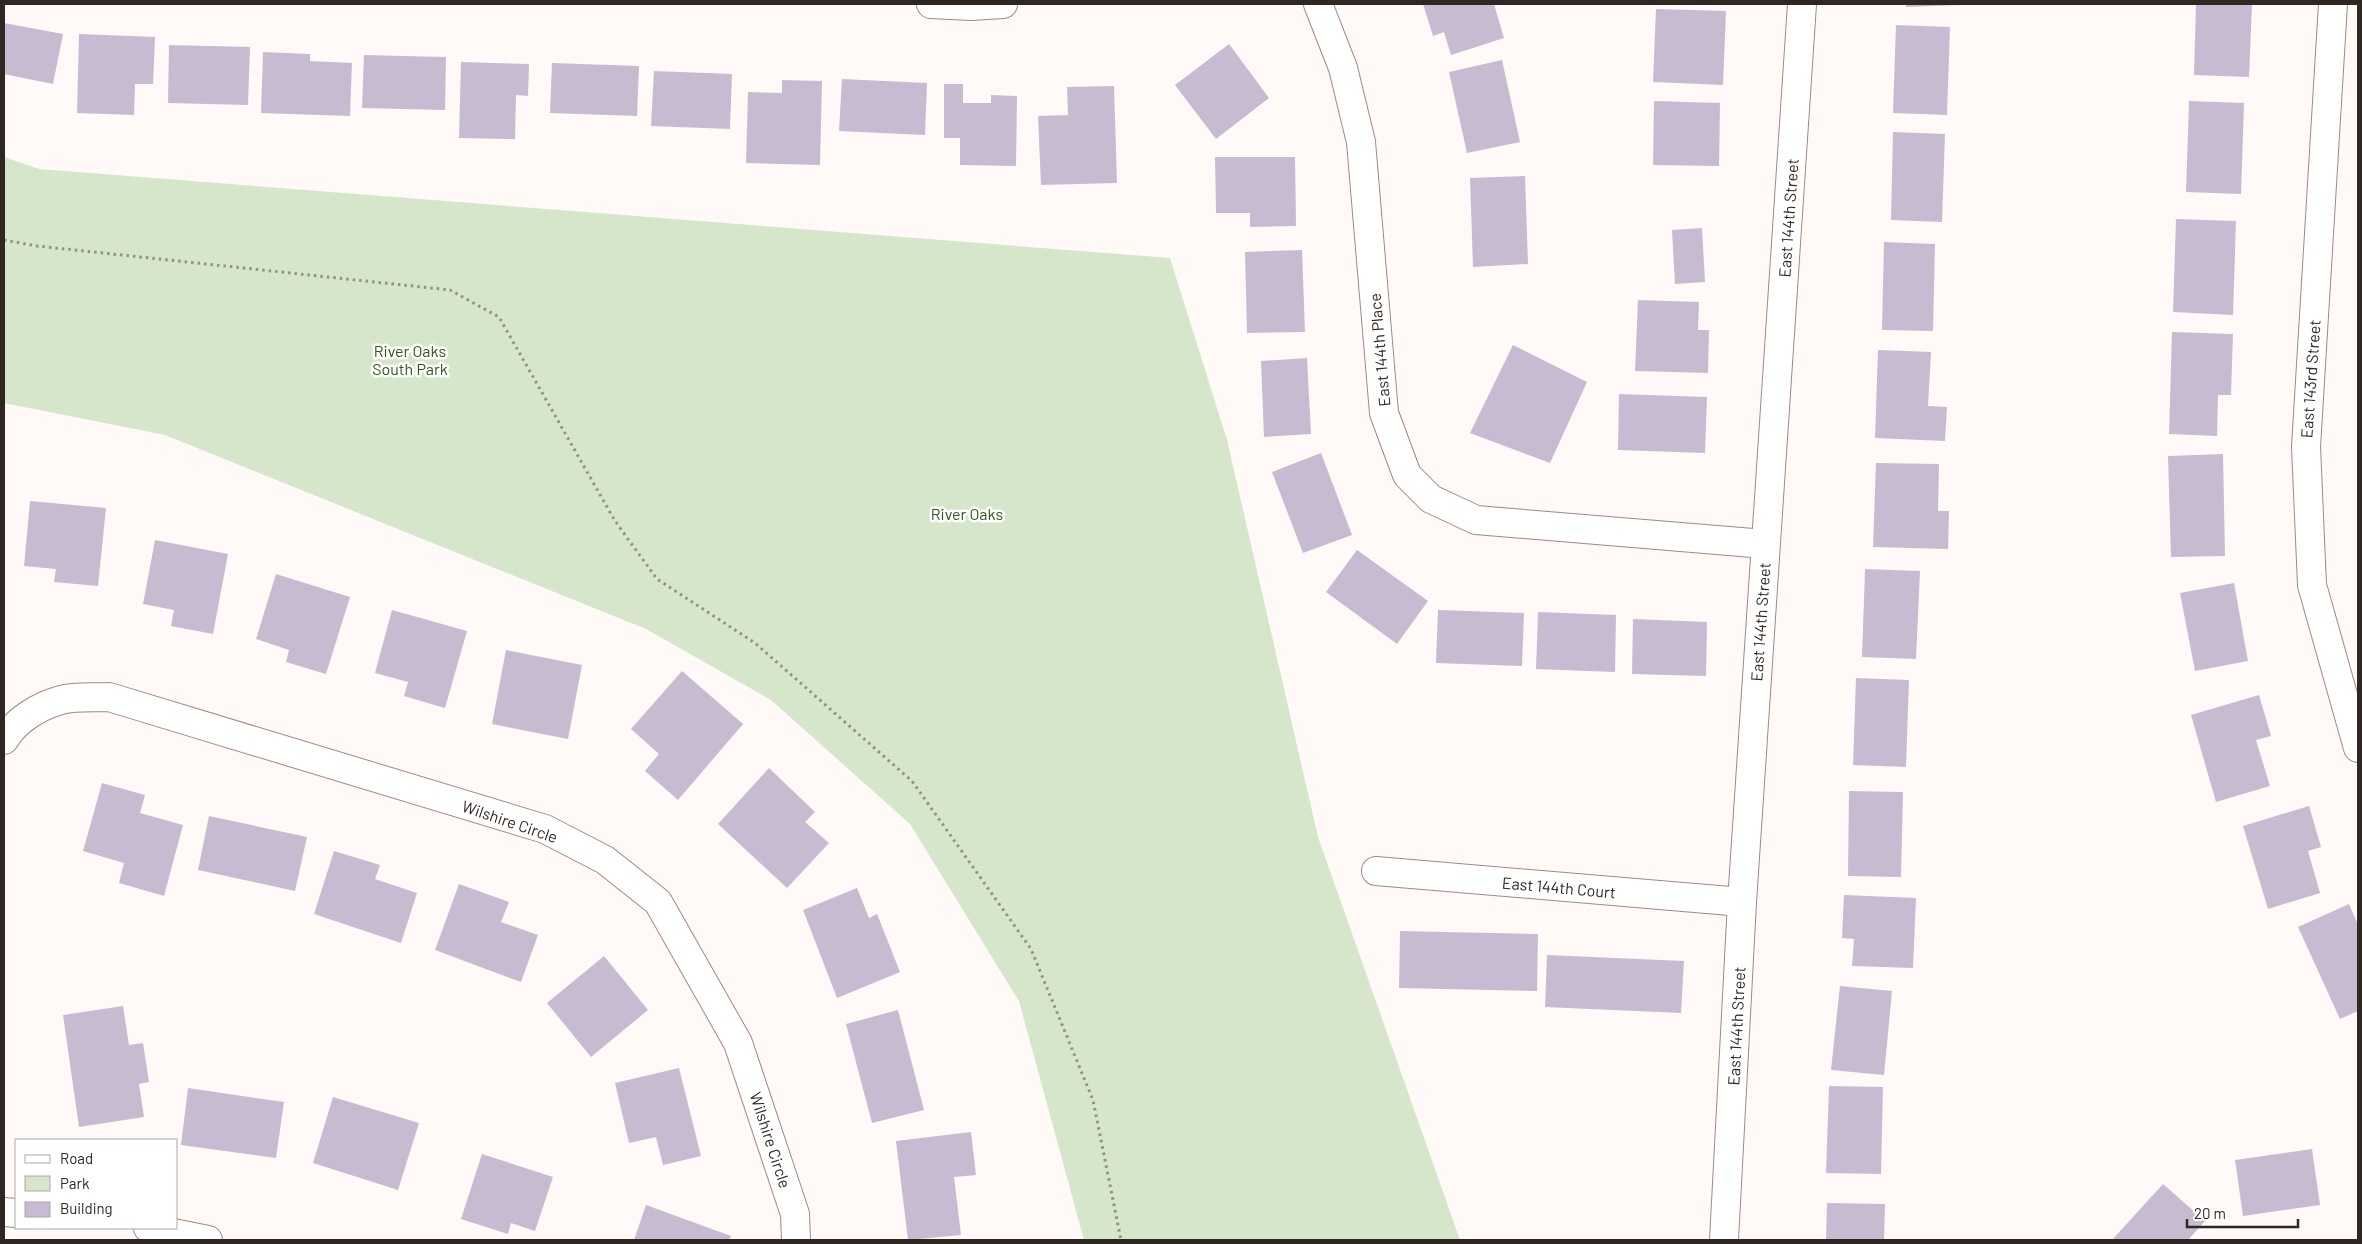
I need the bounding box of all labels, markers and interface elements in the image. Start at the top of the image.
street label: East 144th Street [1774,158,1802,278]
street label: East 144th Place [1365,293,1393,407]
street label: East 143rd Street [2296,319,2324,439]
park label: River Oaks South Park [372,341,448,378]
park label: River Oaks [931,504,1003,523]
street label: East 144th Street [1746,562,1774,682]
street label: Wilshire Circle [460,796,560,846]
street label: East 144th Court [1501,873,1617,901]
street label: East 144th Street [1723,966,1749,1086]
street label: Wilshire Circle [747,1090,795,1190]
legend [15,1139,178,1229]
text: Road [60,1149,93,1167]
text: Park [60,1174,90,1192]
scale bar [2187,1196,2298,1228]
text: Building [60,1199,113,1217]
text: 20 m [2194,1204,2226,1222]

